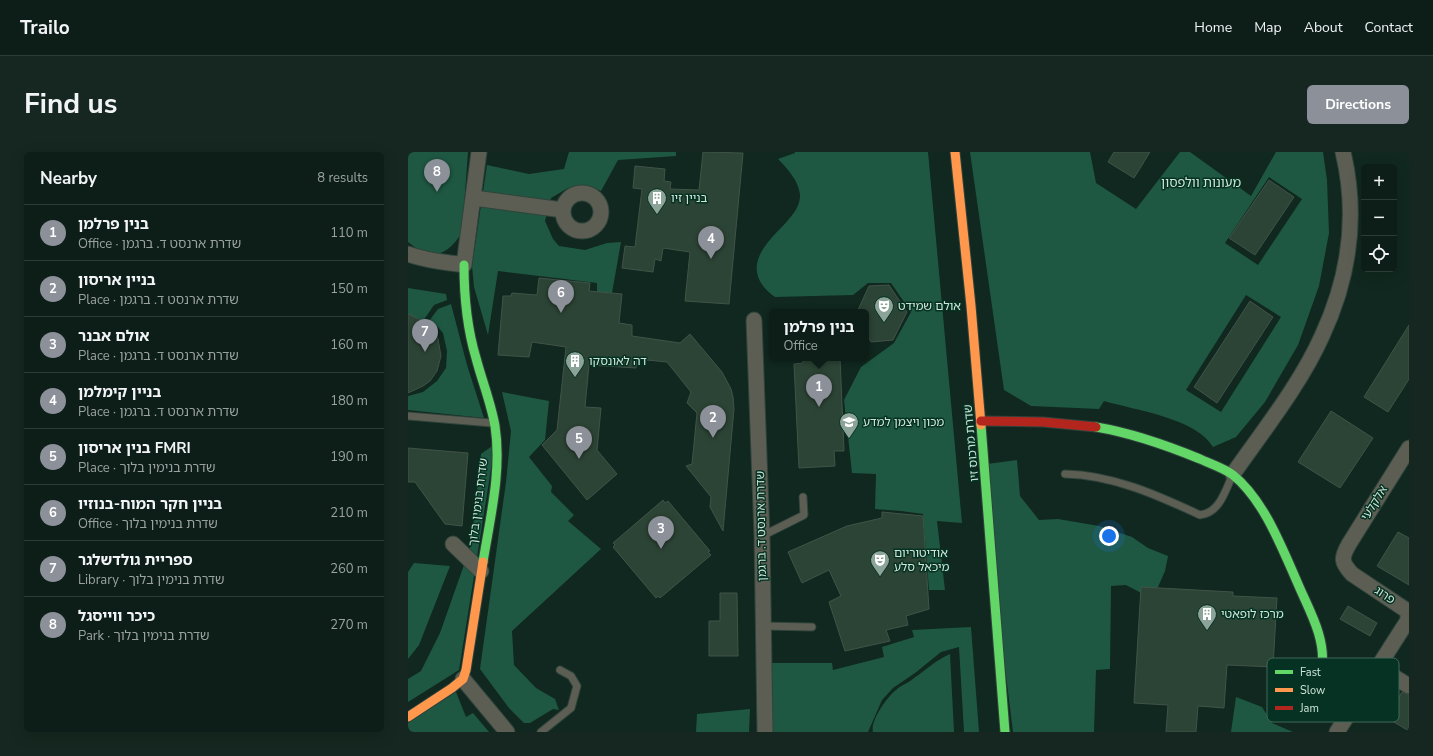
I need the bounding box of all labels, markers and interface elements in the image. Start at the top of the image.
text: Trailo [20,15,70,41]
text: Home [1194,18,1232,37]
text: Map [1254,18,1282,37]
text: About [1304,18,1343,37]
text: Contact [1365,18,1413,37]
text: Find us [24,85,118,123]
button: Directions [1307,85,1409,124]
pin: 8 [424,159,450,192]
map controls [1361,164,1397,272]
button: + [1361,164,1397,200]
text: Nearby [40,167,97,190]
text: 8 results [317,169,368,187]
district label: מעונות וולפסון [1161,174,1241,192]
building icon: בניין זיו [646,187,668,215]
place label: בניין זיו [671,190,708,206]
button: − [1361,200,1397,236]
text: בנין פרלמן [78,214,149,234]
text: 1 [49,224,57,242]
text: 110 m [330,224,368,242]
pin: 4 [698,226,724,259]
text: Office · שדרת ארנסט ד. ברגמן [78,235,241,253]
button: locate [1361,236,1397,272]
text: בניין אריסון [78,270,156,290]
text: 2 [49,280,57,298]
text: 150 m [330,280,368,298]
pin: 6 [548,280,574,313]
text: Place · שדרת ארנסט ד. ברגמן [78,291,239,309]
theatre icon: אולם שמידט [873,295,895,323]
place label: אולם שמידט [898,298,961,314]
popup [769,309,869,361]
text: בנין פרלמן [784,317,854,337]
pin: 7 [412,319,438,352]
text: אולם אבנר [78,326,149,346]
text: 3 [49,336,57,354]
text: 160 m [330,336,368,354]
text: Office [784,337,818,355]
text: Place · שדרת ארנסט ד. ברגמן [78,347,239,365]
building icon: דה לאונסקו [564,350,586,378]
place label: דה לאונסקו [589,353,647,369]
pin: 1 [806,374,832,407]
text: בניין קימלמן [78,382,161,402]
text: 4 [49,392,57,410]
text: 180 m [330,392,368,410]
text: Place · שדרת ארנסט ד. ברגמן [78,403,239,421]
street label: שדרת מרכוס זיו [960,404,982,482]
pin: 2 [700,405,726,438]
school or university icon: מכון ויצמן למדע [838,411,860,439]
place label: מכון ויצמן למדע [863,414,944,430]
pin: 5 [566,426,592,459]
text: בנין אריסון FMRI [78,438,191,458]
text: 5 [49,448,57,466]
text: 190 m [330,448,368,466]
street label: שדרת בנימין בלוך [465,457,491,547]
text: Place · שדרת בנימין בלוך [78,459,215,477]
street label: שדרת ארנסט ד. ברגמן [752,471,770,581]
street label: אלקלעי [1357,482,1391,523]
text: בניין חקר המוח-בנוזיו [78,494,222,514]
text: 6 [49,504,57,522]
text: 210 m [330,504,368,522]
text: Office · שדרת בנימין בלוך [78,515,218,533]
pin: 3 [648,516,674,549]
your location [1099,526,1119,546]
place label: אודיטוריום מיכאל סלע [894,545,950,575]
theatre icon: אודיטוריום מיכאל סלע [869,549,891,577]
text: ספריית גולדשלגר [78,550,193,570]
text: 7 [49,560,57,578]
text: 260 m [330,560,368,578]
text: Library · שדרת בנימין בלוך [78,571,225,589]
street label: פרוג [1372,582,1398,608]
building icon: מרכז לופאטי [1196,603,1218,631]
text: כיכר ווייסגל [78,606,155,626]
place label: מרכז לופאטי [1221,606,1284,622]
text: 8 [49,616,57,634]
text: 270 m [330,616,368,634]
text: Park · שדרת בנימין בלוך [78,627,210,645]
legend [1267,658,1399,722]
text: Fast [1300,665,1321,680]
text: Slow [1300,683,1325,698]
text: Jam [1299,701,1319,716]

